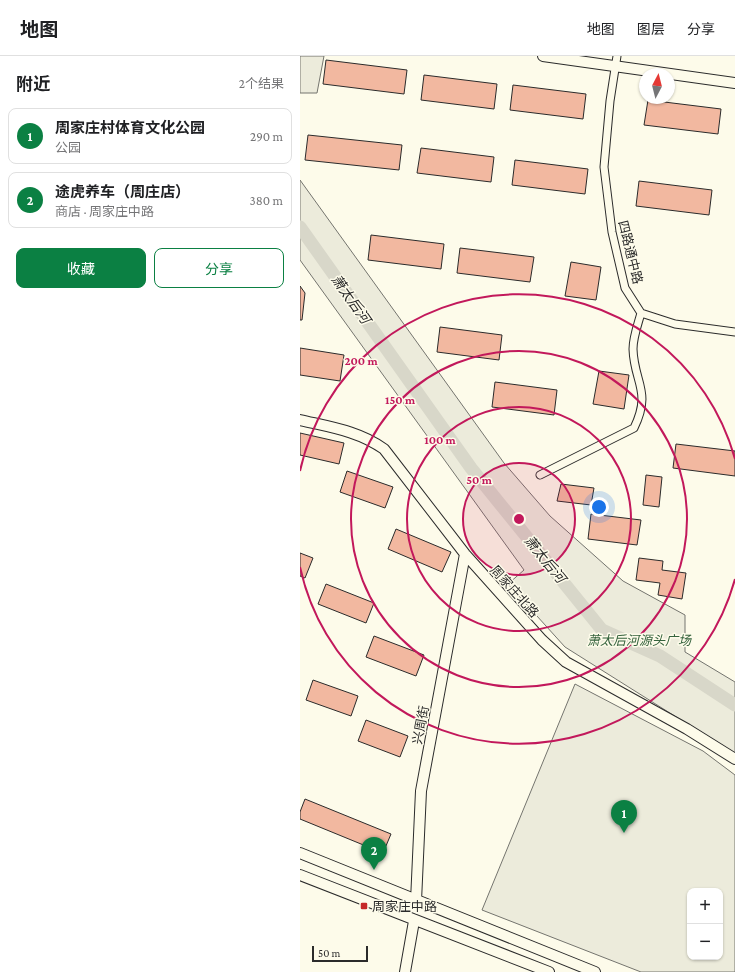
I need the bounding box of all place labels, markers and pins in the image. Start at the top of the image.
centre of rings [512,512,526,526]
pin: 1 [611,800,637,833]
pin: 2 [361,837,387,870]
place label: 周家庄中路 [372,899,437,914]
marker: 周家庄中路 [359,901,369,911]

